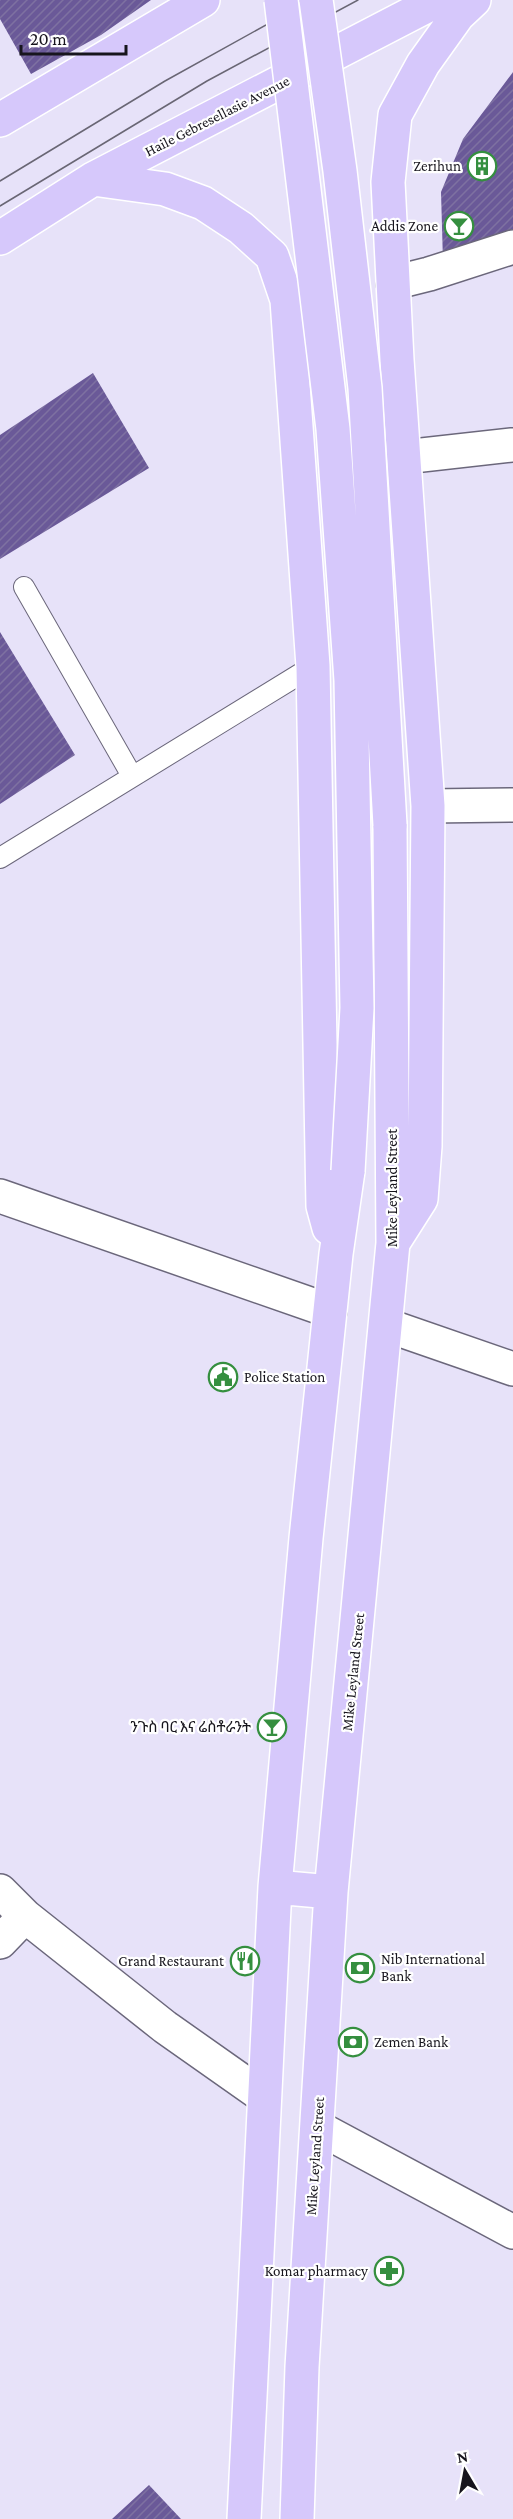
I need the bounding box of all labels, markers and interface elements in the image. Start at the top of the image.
scale bar [21,18,126,56]
text: 20 m [30,29,67,49]
street label: Haile Gebresellasie Avenue [142,72,292,159]
building icon: Zerihun [466,150,498,182]
place label: Zerihun [413,158,461,174]
bar icon: Addis Zone [443,210,475,242]
place label: Addis Zone [371,218,438,234]
street label: Mike Leyland Street [384,1128,401,1247]
public building icon: Police Station [207,1361,239,1393]
place label: Police Station [244,1369,325,1385]
street label: Mike Leyland Street [339,1611,368,1732]
bar icon: ንጉስ ባር እና ሬስቶራንት [256,1711,288,1743]
place label: ንጉስ ባር እና ሬስቶራንት [131,1719,251,1735]
restaurant icon: Grand Restaurant [229,1945,261,1977]
place label: Nib International Bank [381,1951,485,1984]
bank icon: Nib International Bank [344,1952,376,1984]
place label: Grand Restaurant [118,1953,225,1969]
bank icon: Zemen Bank [337,2026,369,2058]
place label: Zemen Bank [374,2034,449,2050]
street label: Mike Leyland Street [303,2095,328,2216]
pharmacy icon: Komar pharmacy [373,2255,405,2287]
place label: Komar pharmacy [265,2263,368,2280]
north arrow [435,2441,495,2501]
text: N [456,2447,469,2466]

